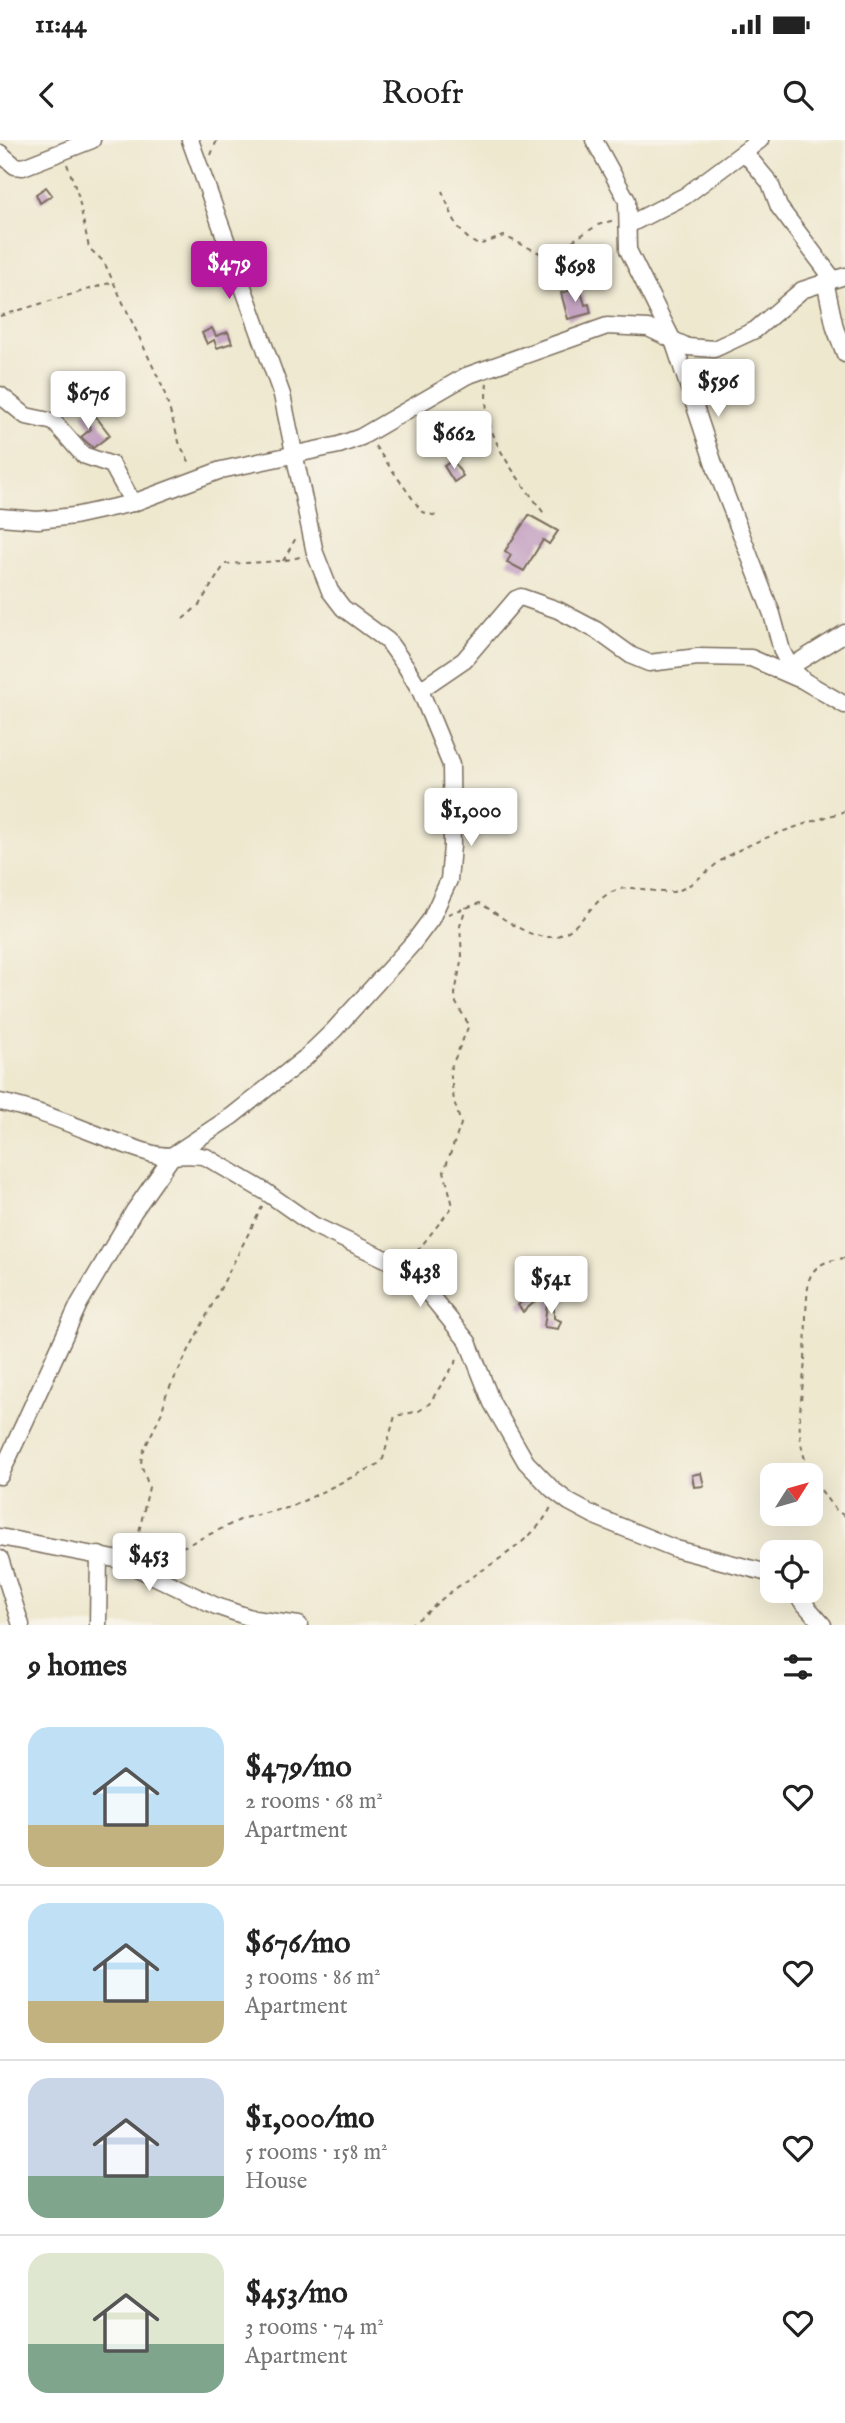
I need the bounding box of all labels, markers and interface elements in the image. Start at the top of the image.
text: 11:44 [35,8,87,41]
text: Roofr [382,74,463,115]
icon: back [28,76,66,114]
icon: search [779,76,817,114]
pin: $479 [188,242,270,301]
pin: $698 [534,244,616,304]
text: $479 [207,249,251,278]
text: $698 [554,252,596,281]
pin: $596 [677,359,759,419]
text: $596 [698,367,738,396]
pin: $676 [47,372,129,431]
text: $676 [67,379,109,408]
pin: $662 [413,412,495,471]
text: $662 [433,419,475,448]
pin: $1,000 [414,788,528,848]
text: $1,000 [440,796,502,825]
pin: $438 [379,1250,461,1309]
pin: $541 [510,1256,592,1316]
text: $438 [399,1257,441,1286]
text: $541 [531,1264,571,1293]
north arrow [760,1463,822,1526]
map controls [760,1463,823,1603]
pin: $453 [108,1534,190,1593]
button: locate [760,1540,823,1603]
text: $453 [129,1541,169,1570]
text: 9 homes [28,1648,127,1686]
icon: filters [779,1648,817,1686]
text: $479/mo [245,1749,352,1787]
icon: home [84,1755,168,1839]
icon: heart [779,1778,817,1816]
text: 2 rooms · 68 m² [245,1787,383,1816]
text: Apartment [245,1816,348,1845]
text: $676/mo [245,1925,350,1963]
icon: home [84,1931,168,2015]
icon: heart [779,1954,817,1992]
text: 3 rooms · 86 m² [245,1963,381,1992]
text: Apartment [245,1992,348,2021]
text: $1,000/mo [245,2100,374,2138]
icon: home [84,2106,168,2190]
icon: heart [779,2129,817,2167]
text: 5 rooms · 158 m² [245,2138,388,2167]
text: House [245,2167,307,2196]
text: $453/mo [245,2275,348,2313]
icon: home [84,2281,168,2365]
icon: heart [779,2304,817,2342]
text: 3 rooms · 74 m² [245,2313,384,2342]
text: Apartment [245,2342,348,2371]

